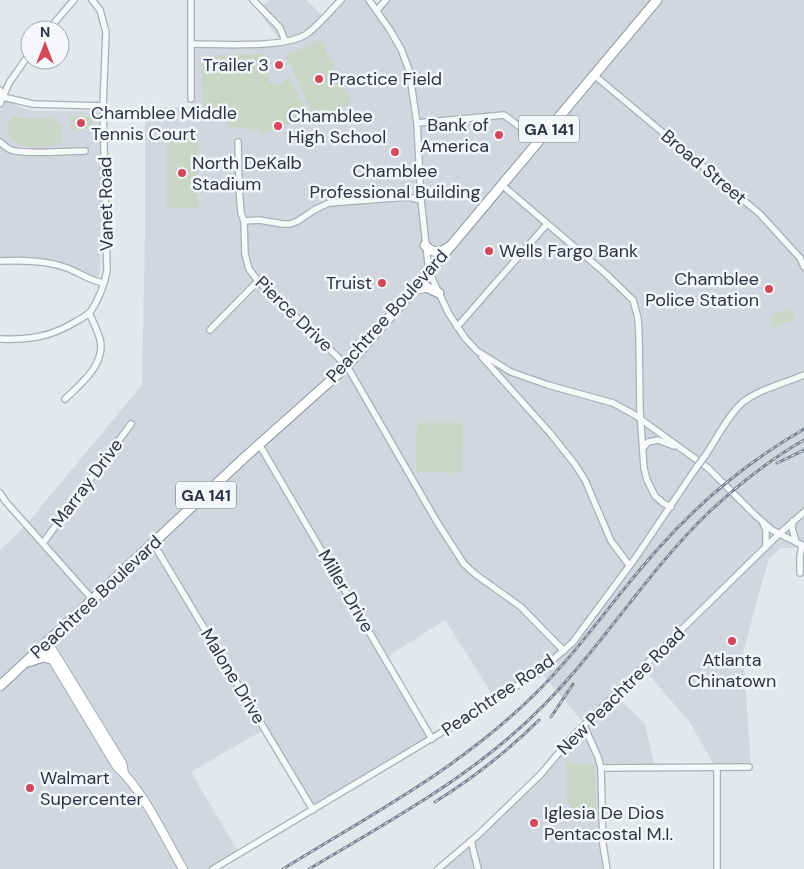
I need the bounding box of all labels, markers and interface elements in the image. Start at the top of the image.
north arrow [20,20,70,70]
text: N [40,23,50,41]
place label: Trailer 3 [203,53,269,77]
marker: Trailer 3 [273,59,285,71]
place label: Practice Field [329,67,442,91]
marker: Practice Field [313,73,325,85]
place label: Chamblee Middle Tennis Court [91,101,237,146]
place label: Chamblee High School [288,104,386,149]
place label: Bank of America [420,113,489,158]
road number: GA 141 [519,116,579,142]
marker: Chamblee Middle Tennis Court [75,117,87,129]
marker: Chamblee High School [272,120,284,132]
street label: Broad Street [656,124,752,210]
marker: Bank of America [493,129,505,141]
marker: Chamblee Professional Building [389,146,401,158]
place label: North DeKalb Stadium [192,151,302,196]
street label: Vanet Road [93,156,119,252]
place label: Chamblee Professional Building [310,159,480,204]
marker: North DeKalb Stadium [176,167,188,179]
place label: Wells Fargo Bank [499,239,638,263]
street label: Peachtree Boulevard [321,244,453,388]
marker: Wells Fargo Bank [483,245,495,257]
place label: Chamblee Police Station [645,267,759,312]
street label: Pierce Drive [250,271,338,357]
place label: Truist [326,271,372,295]
marker: Truist [376,277,388,289]
marker: Chamblee Police Station [763,283,775,295]
street label: Marray Drive [46,434,128,532]
road number: GA 141 [176,482,236,508]
street label: Peachtree Boulevard [25,530,167,664]
street label: Miller Drive [313,545,379,637]
street label: New Peachtree Road [552,622,690,760]
street label: Malone Drive [195,624,271,728]
marker: Atlanta Chinatown [726,635,738,647]
street label: Peachtree Road [437,648,559,742]
place label: Atlanta Chinatown [688,648,776,693]
place label: Walmart Supercenter [40,766,143,811]
marker: Walmart Supercenter [24,782,36,794]
place label: Iglesia De Dios Pentacostal M.I. [544,801,673,846]
marker: Iglesia De Dios Pentacostal M.I. [528,817,540,829]

